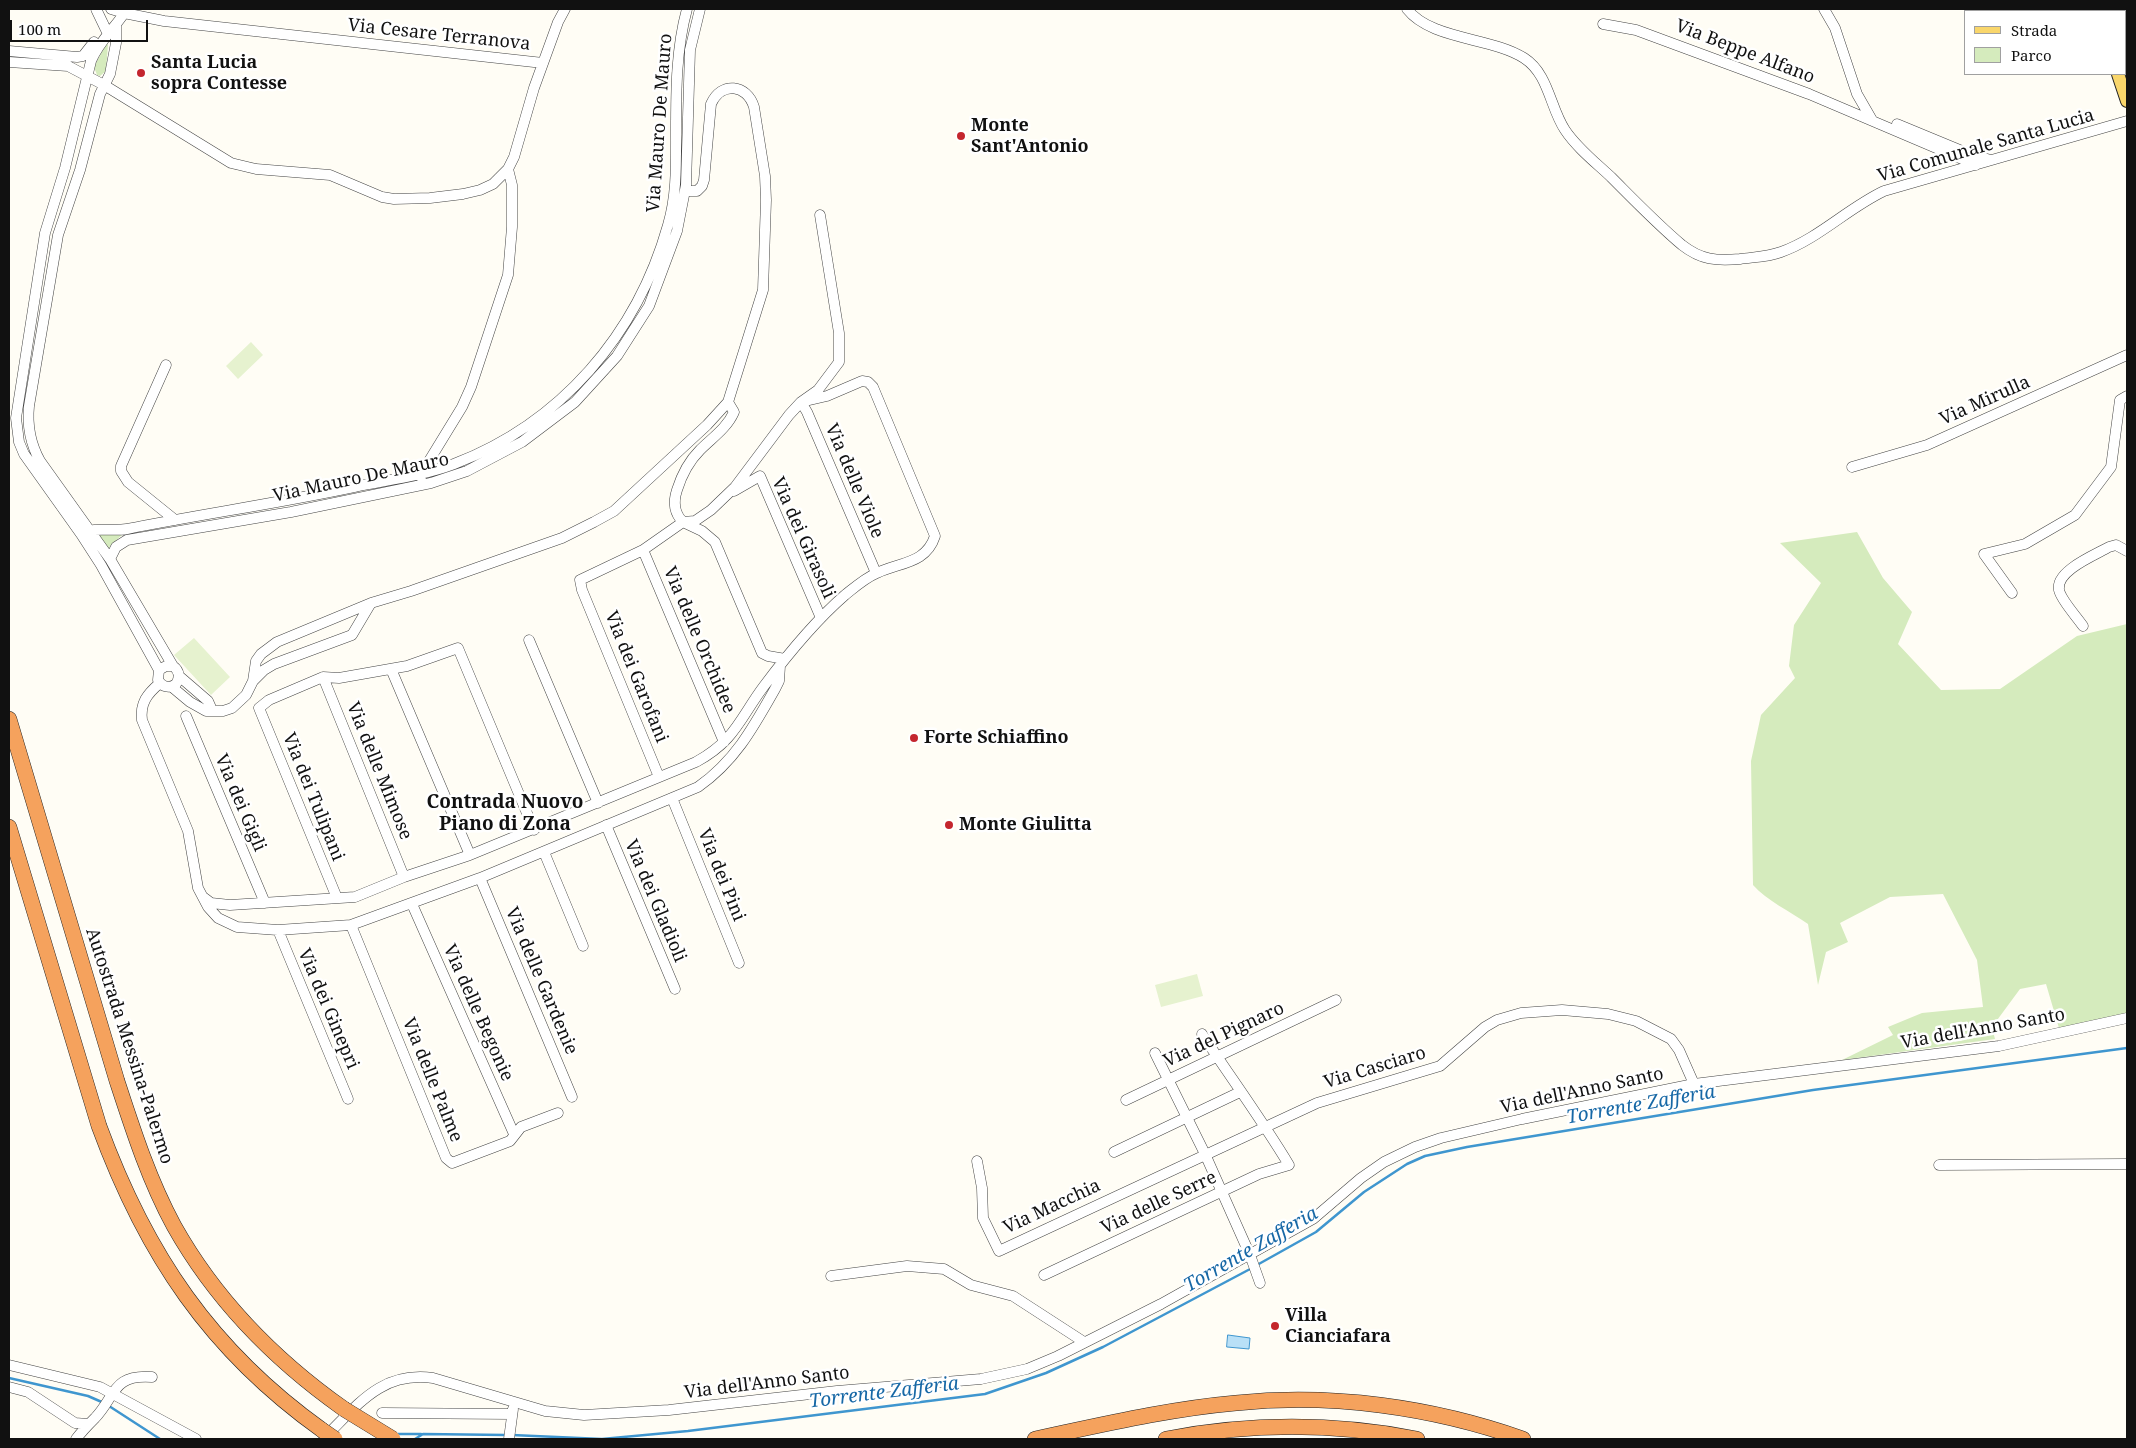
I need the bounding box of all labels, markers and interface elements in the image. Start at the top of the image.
scale bar [12,10,150,42]
legend [1964,10,2126,75]
street label: Via Cesare Terranova [347,15,531,55]
street label: Via Beppe Alfano [1672,15,1818,89]
text: 100 m [18,19,61,39]
text: Strada [2011,20,2057,40]
street label: Via Mauro De Mauro [643,33,677,213]
text: Parco [2011,45,2052,65]
place label: Santa Lucia sopra Contesse [151,52,287,94]
marker: Santa Lucia sopra Contesse [135,67,147,79]
street label: Via Comunale Santa Lucia [1875,105,2097,187]
place label: Monte Sant'Antonio [971,115,1089,158]
marker: Monte Sant'Antonio [955,130,967,142]
street label: Via Mirulla [1936,371,2034,431]
street label: Via delle Viole [820,420,888,542]
street label: Via Mauro De Mauro [271,449,451,507]
street label: Via dei Girasoli [767,474,839,602]
street label: Via delle Orchidee [658,563,740,717]
street label: Via dei Garofani [600,608,672,746]
street label: Via delle Mimose [342,699,416,843]
place label: Forte Schiaffino [924,727,1069,749]
street label: Via dei Tulipani [277,730,349,864]
marker: Forte Schiaffino [908,732,920,744]
street label: Via dei Gigli [210,751,270,855]
district label: Contrada Nuovo Piano di Zona [427,792,583,836]
place label: Monte Giulitta [959,814,1092,836]
marker: Monte Giulitta [943,819,955,831]
street label: Via dei Pini [693,826,749,924]
street label: Via dei Gladioli [619,837,691,965]
street label: Via delle Gardenie [500,904,582,1058]
street label: Autostrada Messina-Palermo [81,925,177,1167]
street label: Via delle Begonie [438,941,518,1085]
street label: Via dei Ginepri [293,945,363,1073]
street label: Via del Pignaro [1160,998,1288,1072]
street label: Via dell'Anno Santo [1899,1004,2067,1054]
street label: Via delle Palme [397,1015,467,1145]
street label: Via Casciaro [1321,1042,1429,1094]
street label: Via dell'Anno Santo [1498,1063,1666,1119]
water label: Torrente Zafferia [1565,1081,1717,1129]
street label: Via delle Serre [1098,1167,1220,1239]
street label: Via Macchia [1000,1175,1104,1239]
water label: Torrente Zafferia [1180,1202,1322,1298]
place label: Villa Cianciafara [1285,1305,1391,1348]
marker: Villa Cianciafara [1269,1320,1281,1332]
street label: Via dell'Anno Santo [683,1362,851,1404]
water label: Torrente Zafferia [808,1373,960,1413]

